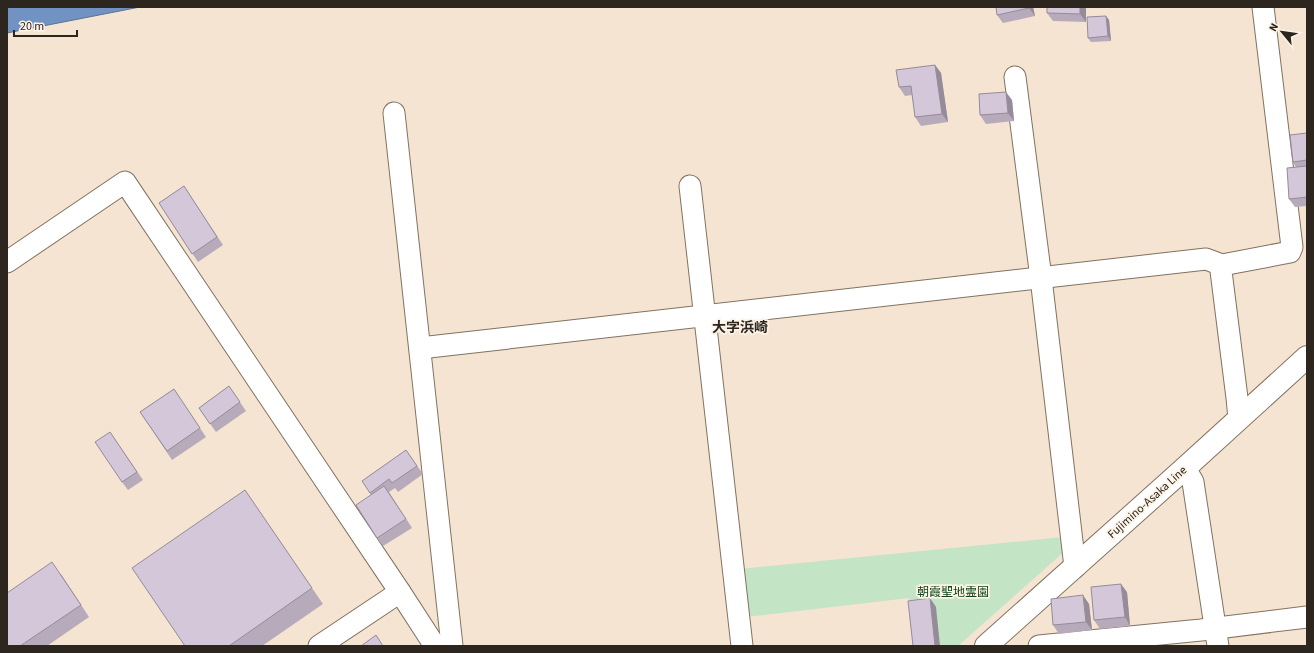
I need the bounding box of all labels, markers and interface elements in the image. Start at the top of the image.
scale bar [14,12,77,38]
north arrow [1262,12,1302,52]
text: 20 m [20,18,44,35]
text: N [1265,21,1282,34]
district label: 大字浜崎 [712,318,768,338]
street label: Fujimino-Asaka Line [1104,462,1191,543]
park label: 朝霞聖地霊園 [917,584,989,601]

